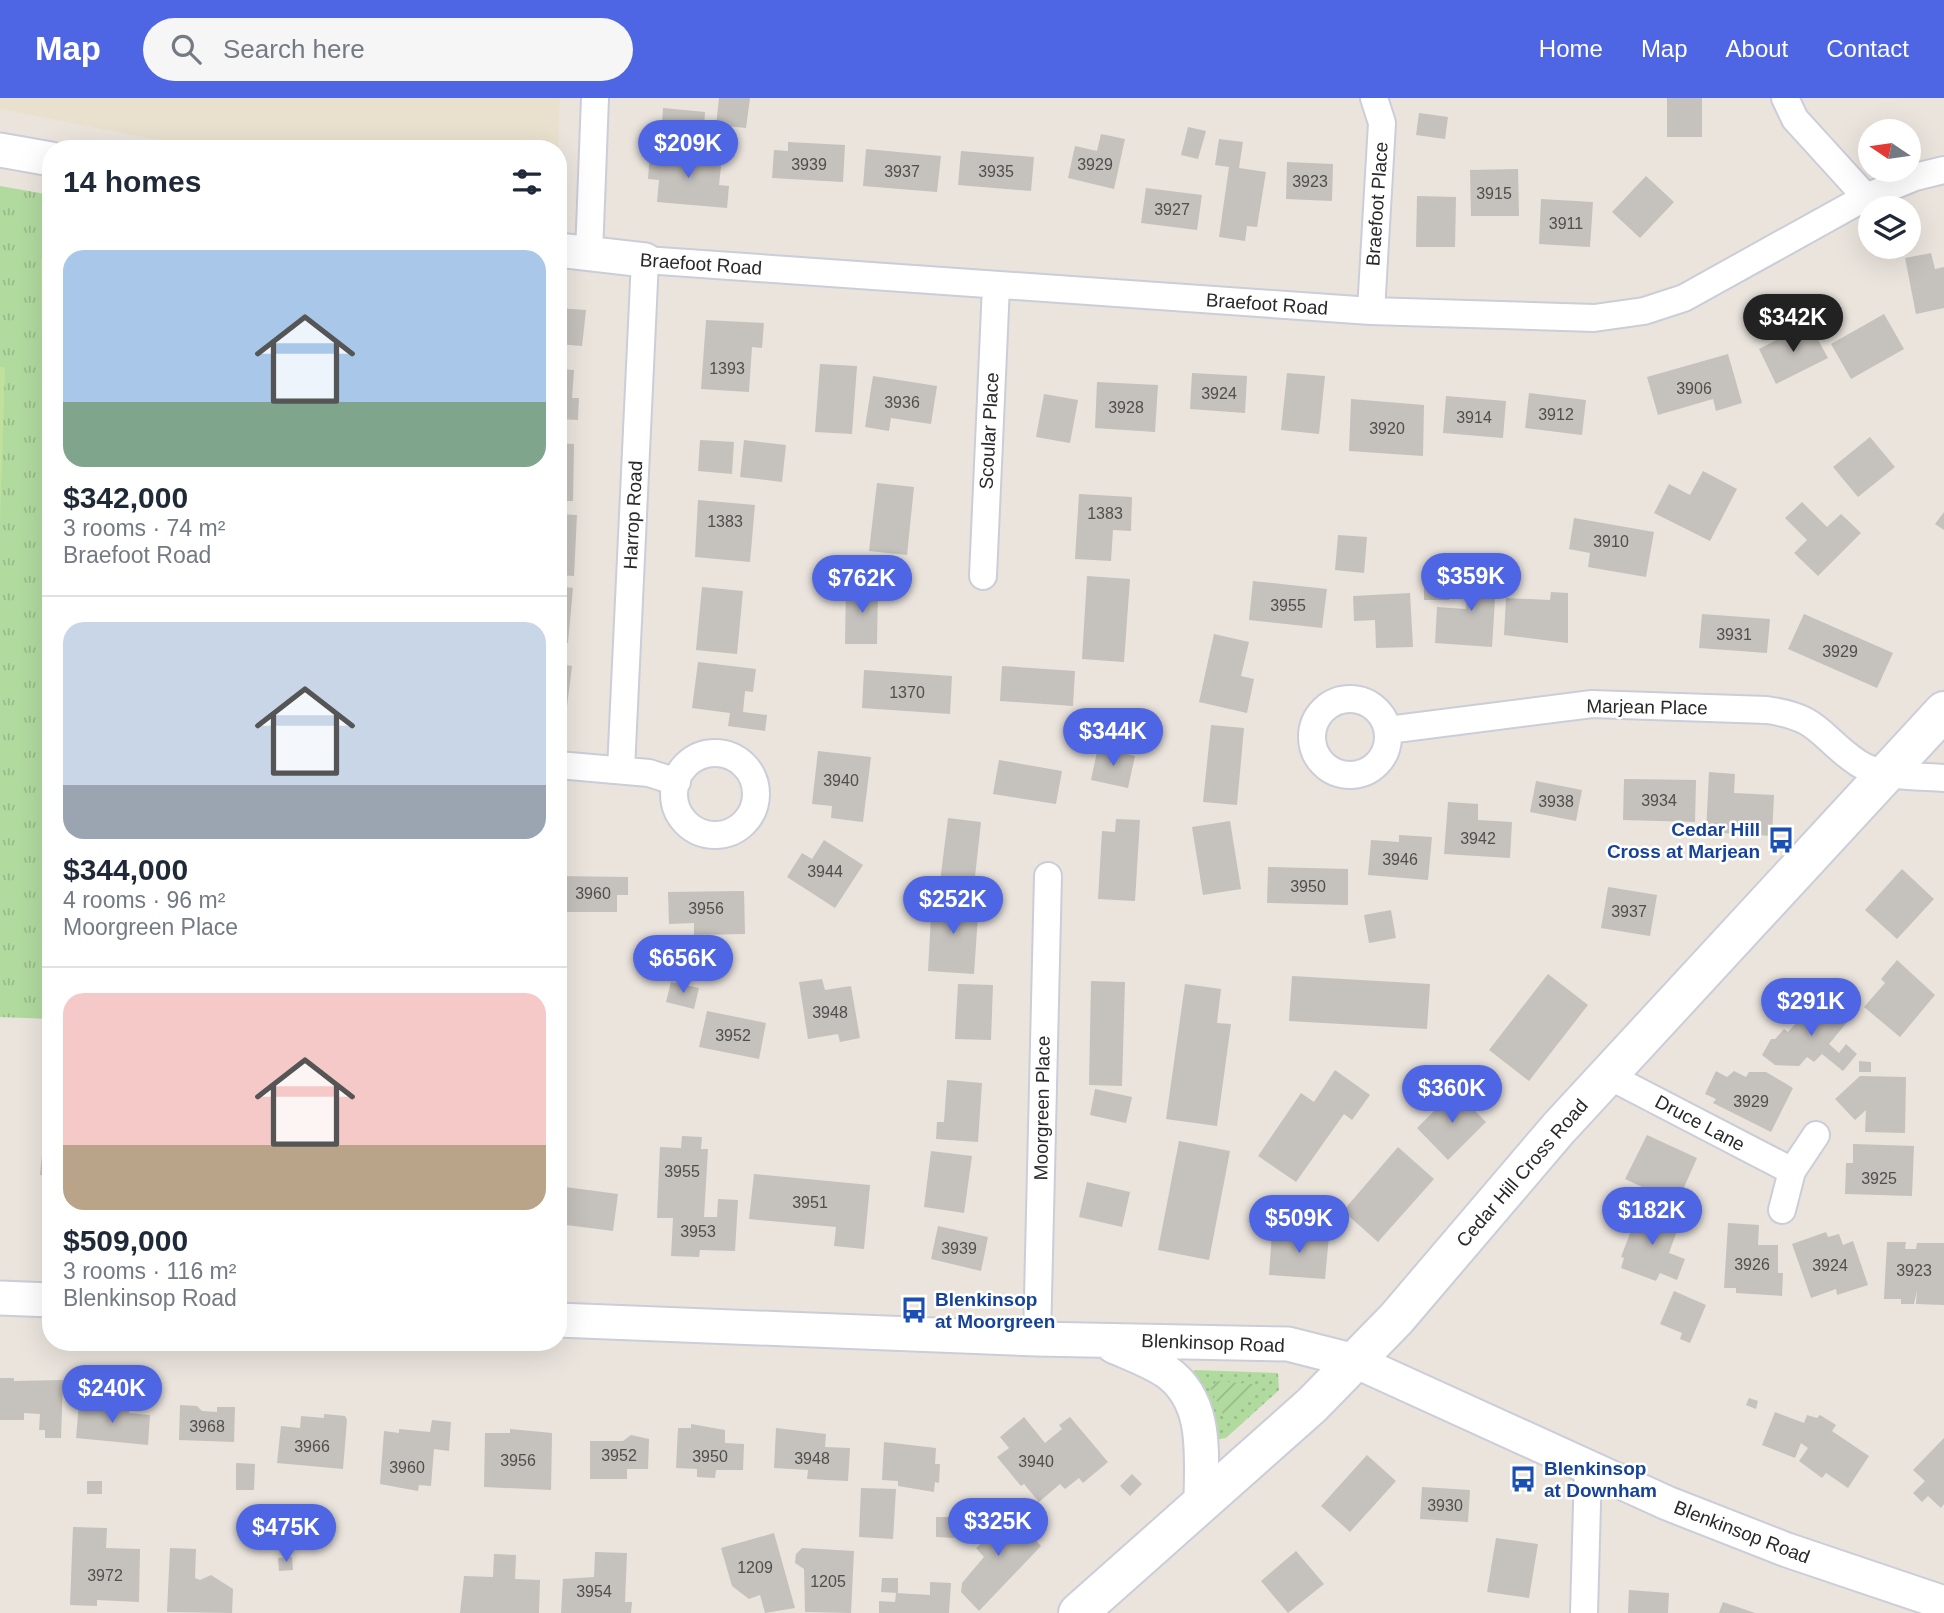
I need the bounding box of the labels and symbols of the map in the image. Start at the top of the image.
north arrow [1858,119,1922,182]
pin: $209K [639,120,737,180]
street label: Braefoot Place [1362,141,1392,267]
house number: 3939 [791,156,827,173]
house number: 3929 [1077,156,1113,173]
house number: 3937 [884,163,920,180]
house number: 3935 [978,163,1014,180]
house number: 3923 [1292,173,1328,190]
house number: 3915 [1476,185,1512,202]
house number: 3927 [1154,201,1190,218]
house number: 3911 [1549,215,1583,232]
street label: Braefoot Road [639,249,763,279]
street label: Braefoot Road [1205,289,1329,319]
pin: $342K [1744,294,1842,354]
house number: 1393 [709,360,745,377]
street label: Scoular Place [975,372,1003,490]
house number: 3906 [1676,380,1712,397]
house number: 3924 [1201,385,1237,402]
house number: 3936 [884,394,920,411]
house number: 3928 [1108,399,1144,416]
house number: 3912 [1538,406,1574,423]
house number: 3914 [1456,409,1492,426]
house number: 3920 [1369,420,1405,437]
street label: Harrop Road [620,460,646,570]
house number: 1383 [1087,505,1123,522]
house number: 1383 [707,513,743,530]
house number: 3910 [1593,533,1629,550]
pin: $359K [1422,554,1520,613]
pin: $762K [813,556,911,615]
house number: 3955 [1270,597,1306,614]
house number: 3931 [1716,626,1752,643]
house number: 3929 [1822,643,1858,660]
house number: 1370 [889,684,925,701]
street label: Marjean Place [1586,695,1708,719]
pin: $344K [1064,708,1162,768]
house number: 3940 [823,772,859,789]
house number: 3934 [1641,792,1677,809]
house number: 3938 [1538,793,1574,810]
place label: Cedar Hill Cross at Marjean [1607,819,1760,862]
bus stop icon: Cedar Hill Cross at Marjean [1766,825,1796,855]
house number: 3942 [1460,830,1496,847]
house number: 3946 [1382,851,1418,868]
house number: 3944 [807,863,843,880]
pin: $252K [904,876,1002,936]
house number: 3950 [1290,878,1326,895]
house number: 3960 [575,885,611,902]
house number: 3956 [688,900,724,917]
house number: 3937 [1611,903,1647,920]
pin: $656K [634,936,732,995]
pin: $291K [1762,978,1860,1038]
house number: 3948 [812,1004,848,1021]
house number: 3952 [715,1027,751,1044]
street label: Moorgreen Place [1030,1035,1054,1181]
pin: $360K [1403,1066,1501,1125]
street label: Druce Lane [1652,1091,1748,1155]
house number: 3929 [1733,1093,1769,1110]
street label: Cedar Hill Cross Road [1452,1095,1592,1251]
house number: 3955 [664,1163,700,1180]
house number: 3925 [1861,1170,1897,1187]
pin: $182K [1603,1188,1701,1247]
house number: 3951 [792,1194,828,1211]
pin: $509K [1250,1196,1348,1255]
house number: 3953 [680,1223,716,1240]
house number: 3939 [941,1240,977,1257]
house number: 3926 [1734,1256,1770,1273]
house number: 3924 [1812,1257,1848,1274]
house number: 3923 [1896,1262,1932,1279]
place label: Blenkinsop at Moorgreen [935,1289,1055,1332]
bus stop icon: Blenkinsop at Moorgreen [899,1295,929,1325]
street label: Blenkinsop Road [1141,1330,1285,1356]
pin: $240K [63,1366,161,1425]
house number: 3968 [189,1418,225,1435]
house number: 3966 [294,1438,330,1455]
house number: 3952 [601,1447,637,1464]
house number: 3950 [692,1448,728,1465]
house number: 3948 [794,1450,830,1467]
house number: 3956 [500,1452,536,1469]
house number: 3940 [1018,1453,1054,1470]
place label: Blenkinsop at Downham [1544,1458,1657,1501]
house number: 3960 [389,1459,425,1476]
bus stop icon: Blenkinsop at Downham [1508,1464,1538,1494]
street label: Blenkinsop Road [1671,1496,1813,1568]
house number: 3930 [1427,1497,1463,1514]
pin: $325K [949,1498,1047,1558]
pin: $475K [237,1504,335,1564]
house number: 1209 [737,1559,773,1576]
house number: 3972 [87,1567,123,1584]
house number: 1205 [810,1573,846,1590]
house number: 3954 [576,1583,612,1600]

